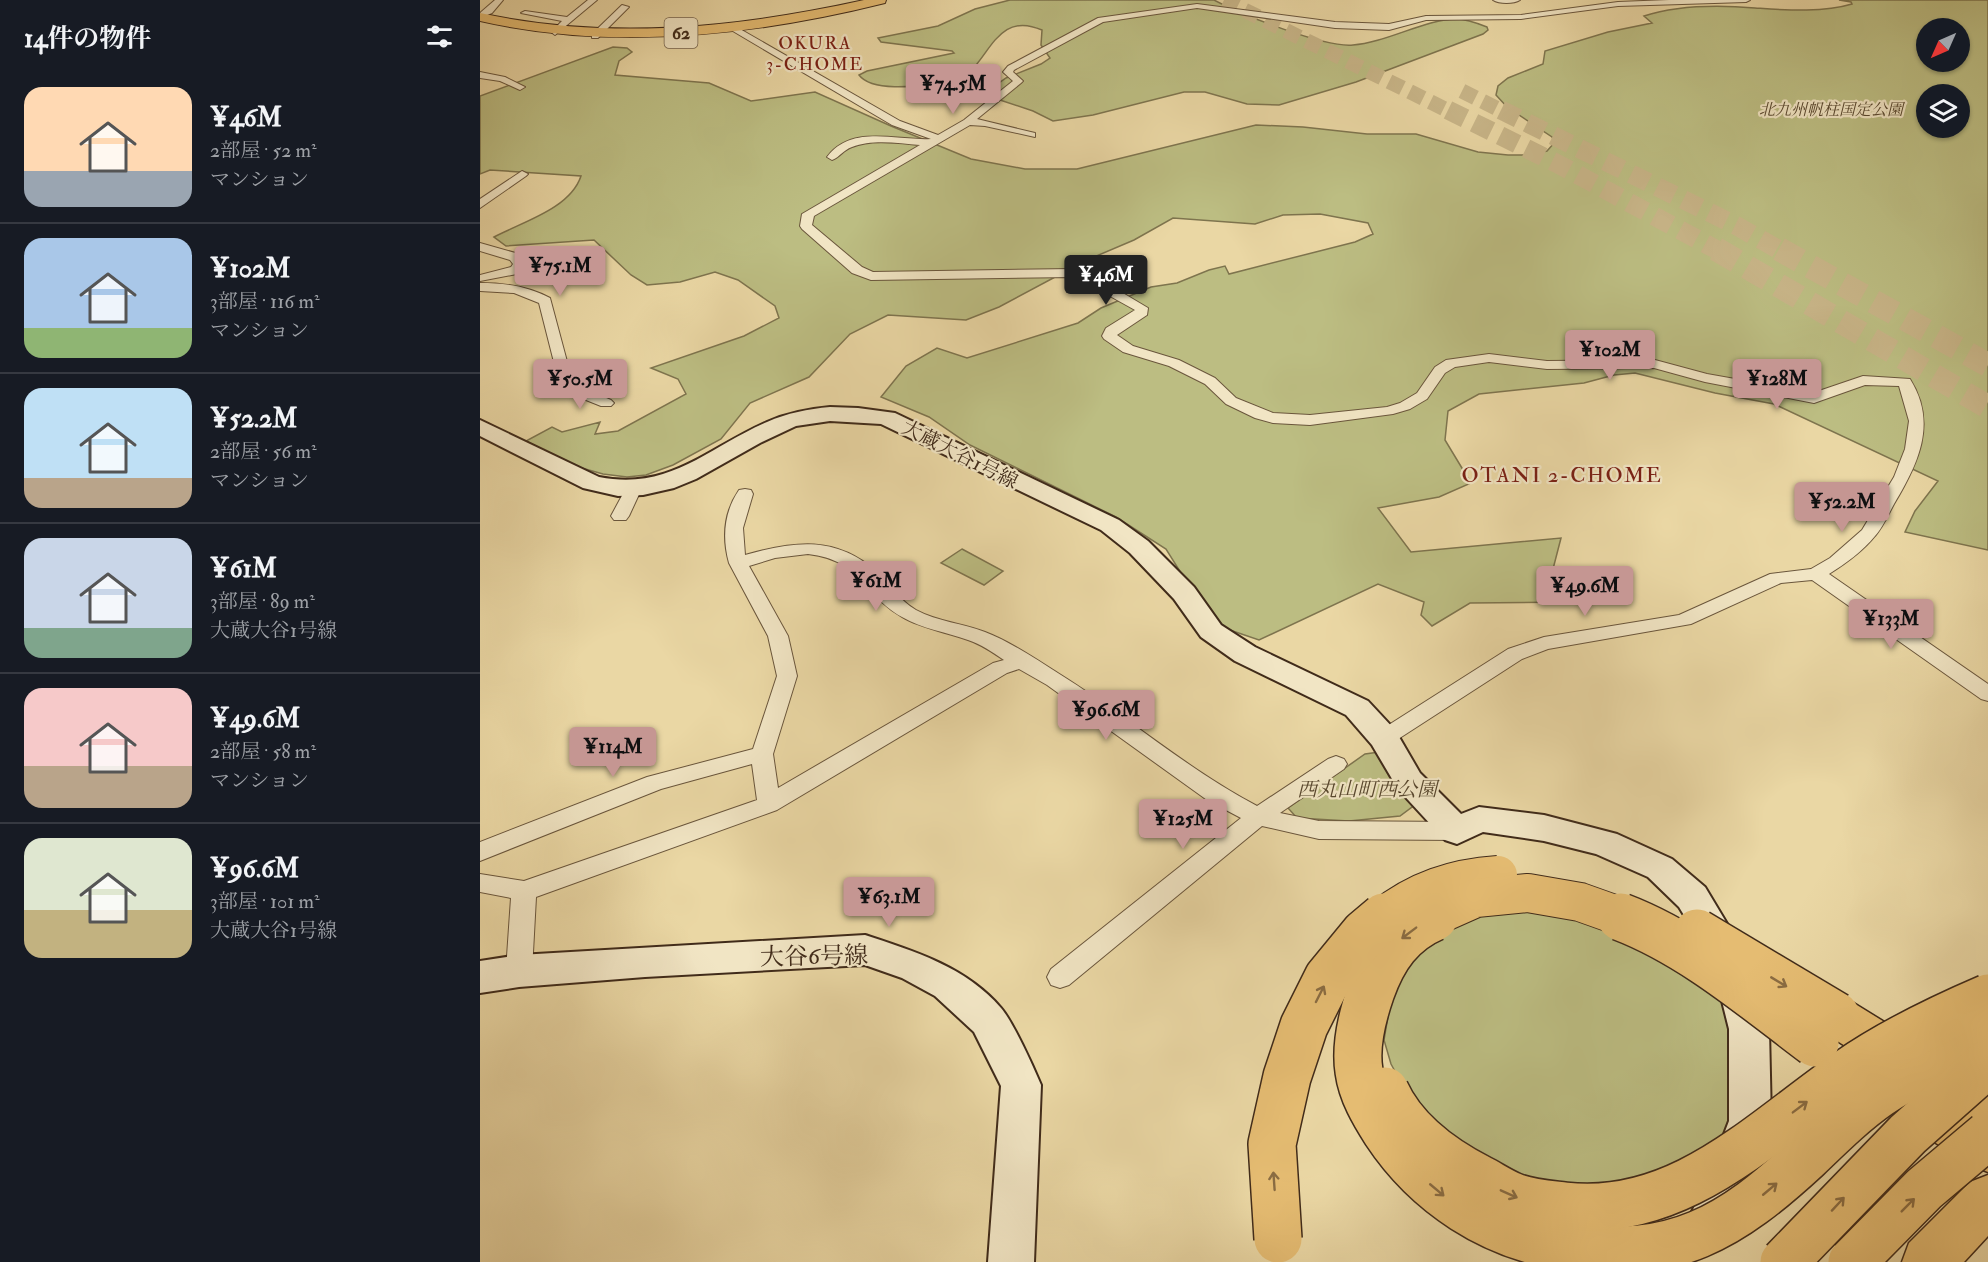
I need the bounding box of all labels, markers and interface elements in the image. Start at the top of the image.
road number: 62 [664,18,698,48]
north arrow [1916,18,1970,72]
map controls [1916,18,1970,138]
icon: filters [423,20,456,53]
text: 14件の物件 [24,23,151,55]
district label: OKURA 3-CHOME [766,32,864,76]
pin: ¥74.5M [904,64,1002,115]
text: ¥74.5M [920,71,986,96]
button: layers [1916,84,1970,138]
park label: 北九州帆柱国定公園 [1759,100,1906,120]
text: ¥46M [210,102,282,134]
icon: home [72,111,144,183]
text: 2部屋 · 52 m² [210,138,317,163]
text: マンション [210,167,309,192]
pin: ¥75.1M [511,246,609,297]
text: ¥102M [210,253,290,285]
text: ¥75.1M [528,253,592,278]
pin: ¥46M [1070,255,1142,306]
icon: home [72,262,144,334]
text: ¥46M [1078,262,1134,287]
text: 3部屋 · 116 m² [210,289,320,314]
text: マンション [210,318,309,343]
pin: ¥102M [1568,330,1652,381]
text: ¥102M [1579,337,1641,362]
pin: ¥50.5M [531,359,629,410]
pin: ¥128M [1735,359,1819,410]
text: ¥50.5M [547,366,613,391]
text: ¥128M [1746,366,1808,391]
text: ¥52.2M [210,403,297,435]
icon: home [72,412,144,484]
street label: 大蔵大谷1号線 [897,414,1022,494]
text: 2部屋 · 56 m² [210,439,317,464]
district label: OTANI 2-CHOME [1462,462,1662,489]
text: マンション [210,468,309,493]
pin: ¥52.2M [1793,482,1891,533]
text: ¥52.2M [1808,489,1876,514]
text: ¥61M [210,553,277,585]
pin: ¥61M [840,561,912,612]
icon: home [72,562,144,634]
pin: ¥49.6M [1536,566,1634,617]
text: ¥61M [850,568,902,593]
text: ¥49.6M [1550,573,1620,598]
text: 3部屋 · 89 m² [210,589,315,614]
pin: ¥133M [1849,599,1933,650]
text: ¥133M [1863,606,1919,631]
text: 大蔵大谷1号線 [210,618,337,643]
pin: ¥96.6M [1057,690,1155,741]
text: ¥96.6M [1072,697,1140,722]
text: ¥49.6M [210,703,300,735]
icon: home [72,712,144,784]
pin: ¥114M [571,727,655,778]
text: ¥114M [583,734,643,759]
text: 2部屋 · 58 m² [210,739,316,764]
text: マンション [210,768,309,793]
park label: 西丸山町西公園 [1297,777,1440,802]
pin: ¥125M [1141,799,1225,850]
text: ¥125M [1153,806,1213,831]
text: ¥96.6M [210,853,299,885]
icon: home [72,862,144,934]
pin: ¥63.1M [840,877,938,928]
text: ¥63.1M [857,884,921,909]
text: 3部屋 · 101 m² [210,889,320,914]
text: 大蔵大谷1号線 [210,918,337,943]
one-way arrow [1401,926,1417,939]
street label: 大谷6号線 [760,940,868,973]
one-way arrow [1770,977,1787,989]
one-way arrow [1314,986,1326,1003]
one-way arrow [1791,1101,1807,1113]
one-way arrow [1268,1171,1279,1191]
one-way arrow [1762,1182,1778,1195]
one-way arrow [1429,1183,1444,1197]
one-way arrow [1500,1189,1518,1200]
one-way arrow [1831,1197,1845,1212]
one-way arrow [1901,1198,1915,1213]

